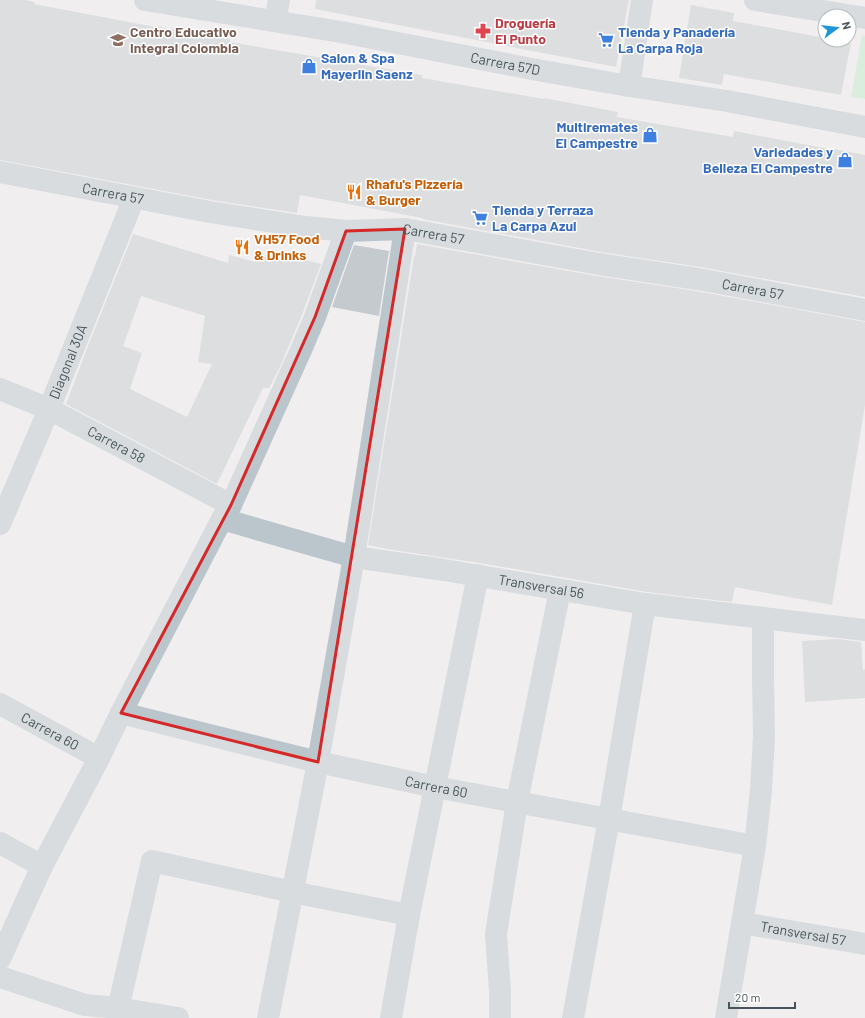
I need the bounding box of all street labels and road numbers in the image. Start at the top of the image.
street label: Carrera 57D [469,48,542,78]
street label: Carrera 57 [81,179,145,207]
street label: Carrera 57 [401,220,466,248]
street label: Carrera 57 [721,275,785,303]
street label: Diagonal 30A [45,321,90,401]
street label: Carrera 58 [85,422,148,466]
street label: Transversal 56 [497,570,586,602]
street label: Carrera 60 [18,708,82,753]
street label: Carrera 60 [404,772,469,801]
street label: Transversal 57 [759,917,847,949]

